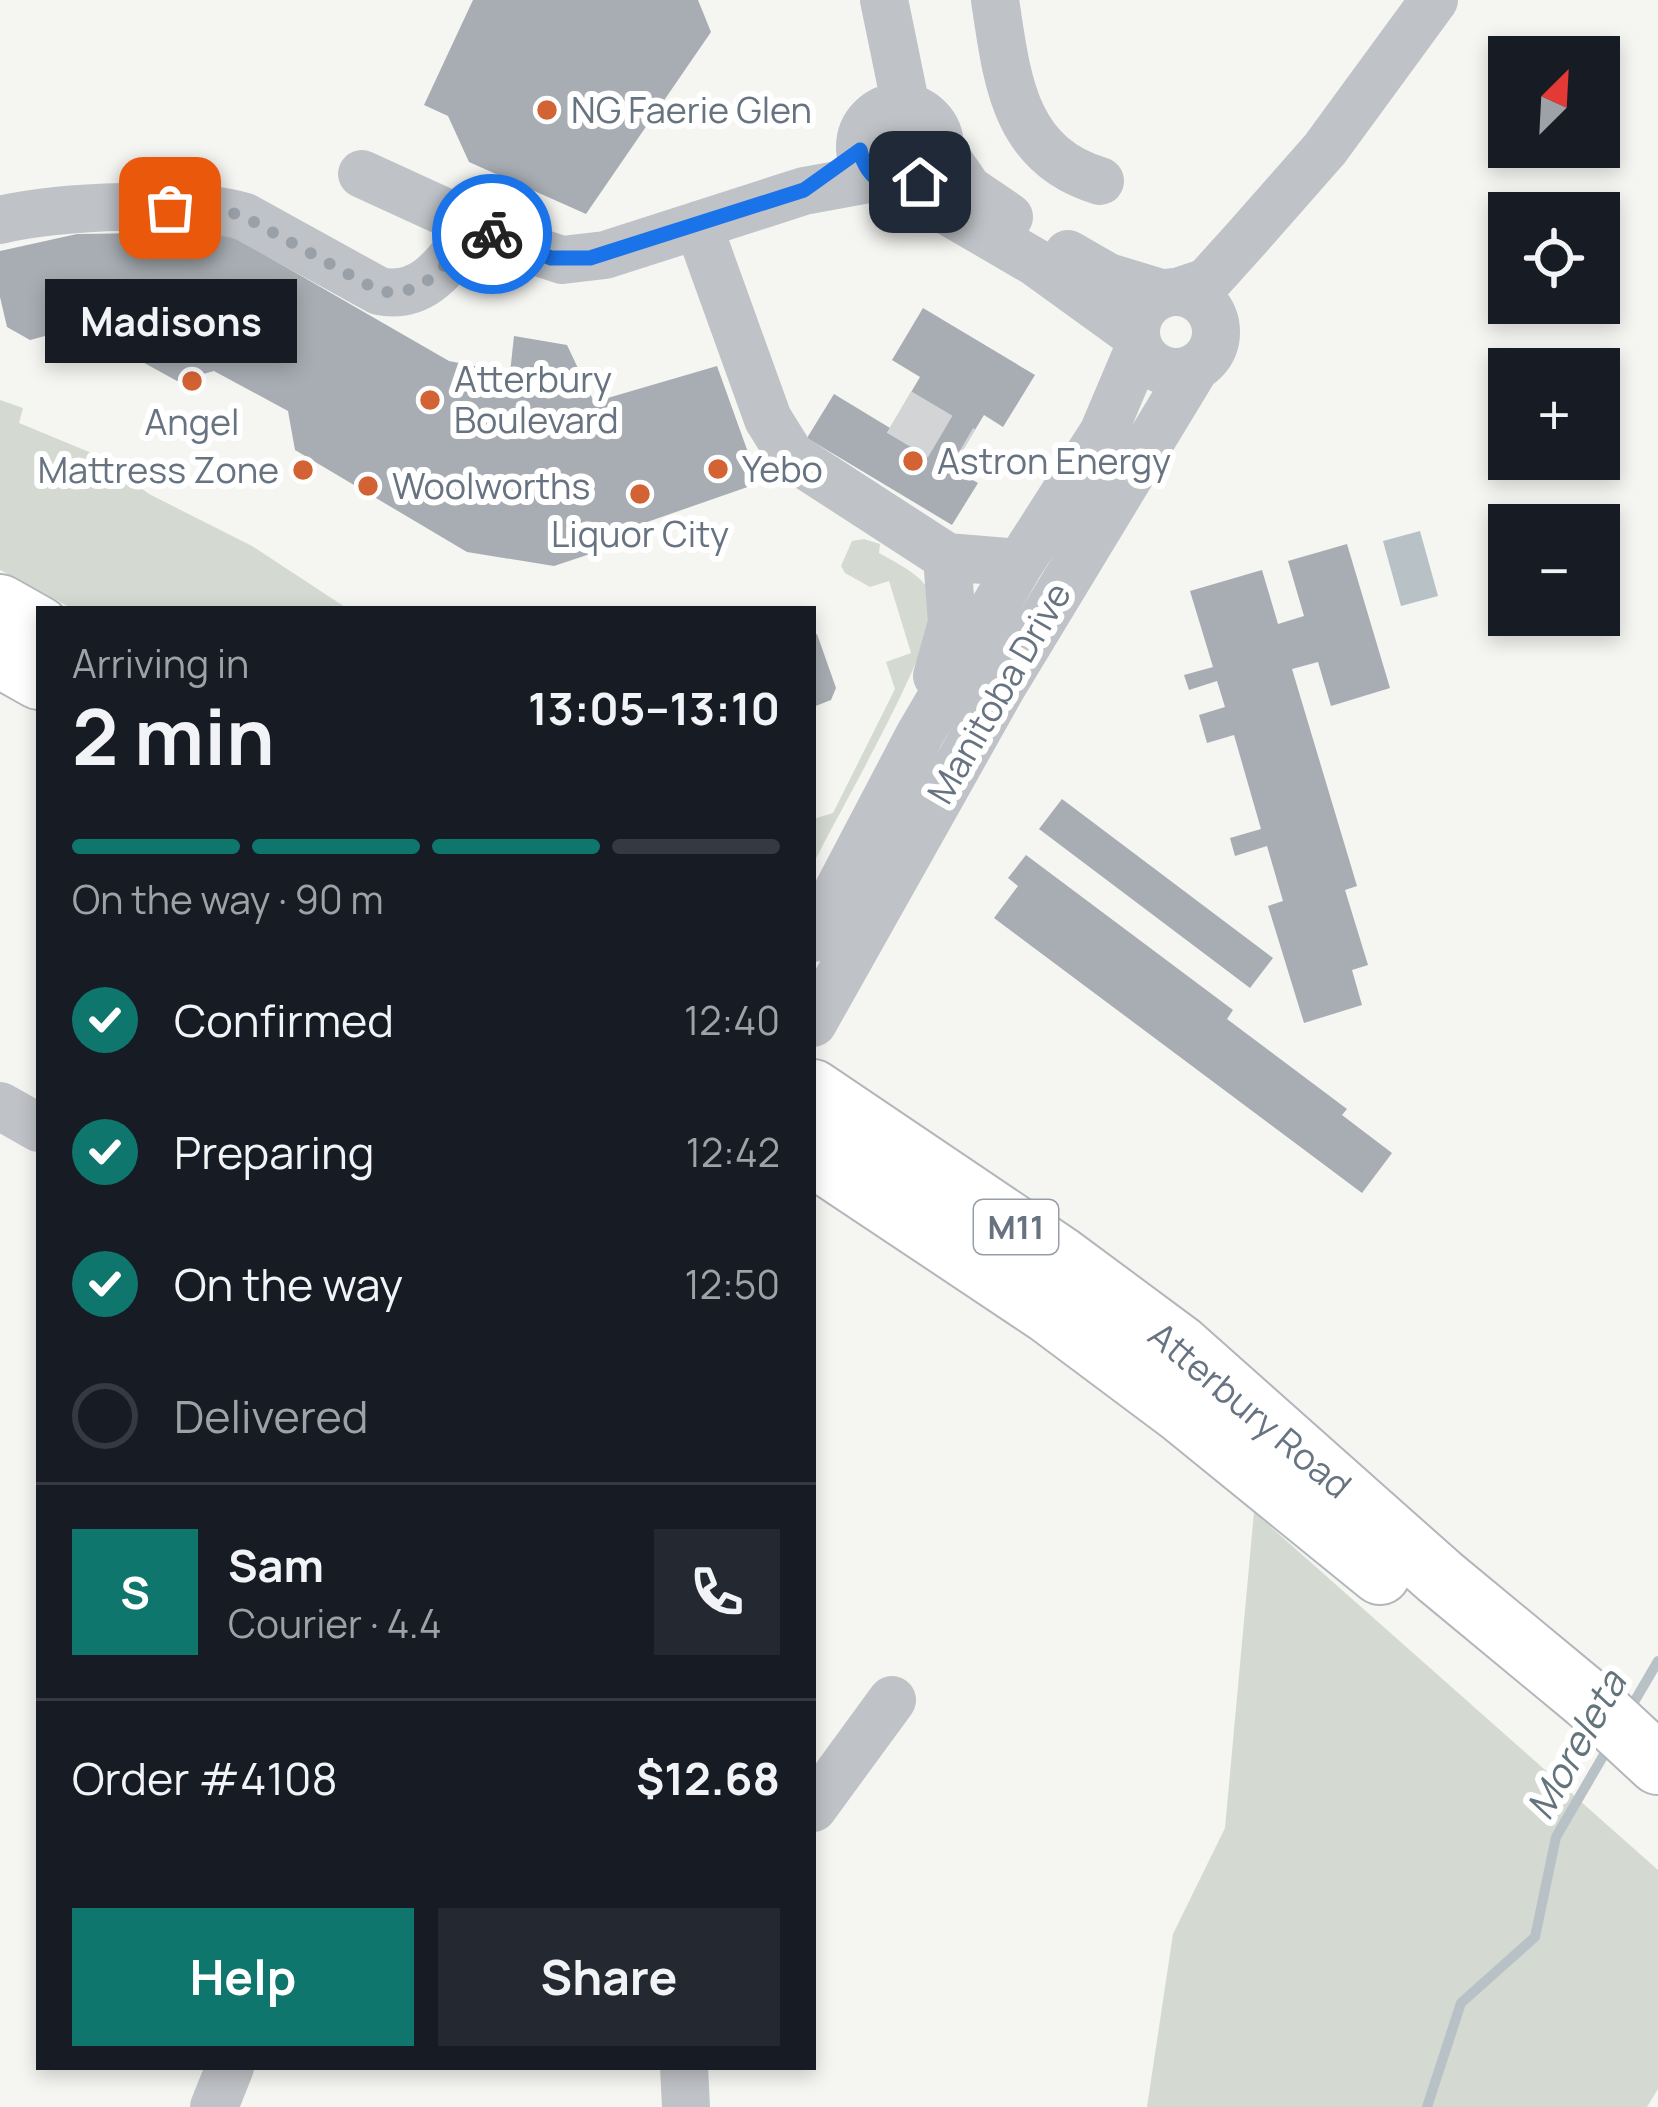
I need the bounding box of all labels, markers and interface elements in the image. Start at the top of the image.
north arrow [1488,36,1620,168]
map controls [1488,36,1620,636]
place label: NG Faerie Glen [571,85,812,134]
marker: NG Faerie Glen [534,97,560,123]
pin [869,131,971,233]
icon: home [887,149,953,215]
pin [119,157,221,259]
courier [432,174,552,294]
icon: bag [137,175,203,241]
button: locate [1488,192,1620,324]
icon: bike [459,201,525,267]
callout: Madisons [44,280,296,364]
text: Madisons [80,294,262,348]
button: + [1488,348,1620,480]
place label: Atterbury Boulevard [454,354,619,444]
marker: Angel [179,368,205,394]
marker: Atterbury Boulevard [417,387,443,413]
place label: Angel [145,397,239,446]
place label: Astron Energy [937,436,1171,485]
place label: Yebo [742,444,823,493]
place label: Mattress Zone [38,445,279,494]
marker: Astron Energy [900,448,926,474]
marker: Yebo [705,456,731,482]
marker: Mattress Zone [290,457,316,483]
place label: Woolworths [392,461,590,510]
marker: Woolworths [355,473,381,499]
marker: Liquor City [627,481,653,507]
button: − [1488,504,1620,636]
place label: Liquor City [551,509,729,558]
street label: Manitoba Drive [915,573,1082,812]
text: Arriving in [72,636,249,690]
text: 13:05–13:10 [528,677,780,739]
text: 2 min [72,682,275,788]
text: On the way · 90 m [72,872,384,926]
icon: check [72,987,138,1053]
text: Confirmed [174,989,394,1051]
text: 12:40 [684,993,780,1047]
icon: check [72,1119,138,1185]
text: Preparing [174,1121,374,1183]
text: 12:42 [686,1125,780,1179]
road number: M11 [974,1200,1058,1254]
icon: check [72,1251,138,1317]
text: On the way [174,1253,403,1315]
text: 12:50 [685,1257,780,1311]
street label: Atterbury Road [1139,1310,1362,1509]
text: Delivered [174,1385,369,1447]
button: phone [654,1529,780,1655]
text: Sam [228,1534,324,1596]
text: S [120,1561,150,1623]
text: Courier · 4.4 [228,1596,442,1650]
water label: Moreleta [1512,1659,1639,1828]
text: Order #4108 [72,1747,338,1809]
text: $12.68 [636,1747,780,1809]
button: Help [72,1908,414,2046]
button: Share [438,1908,780,2046]

